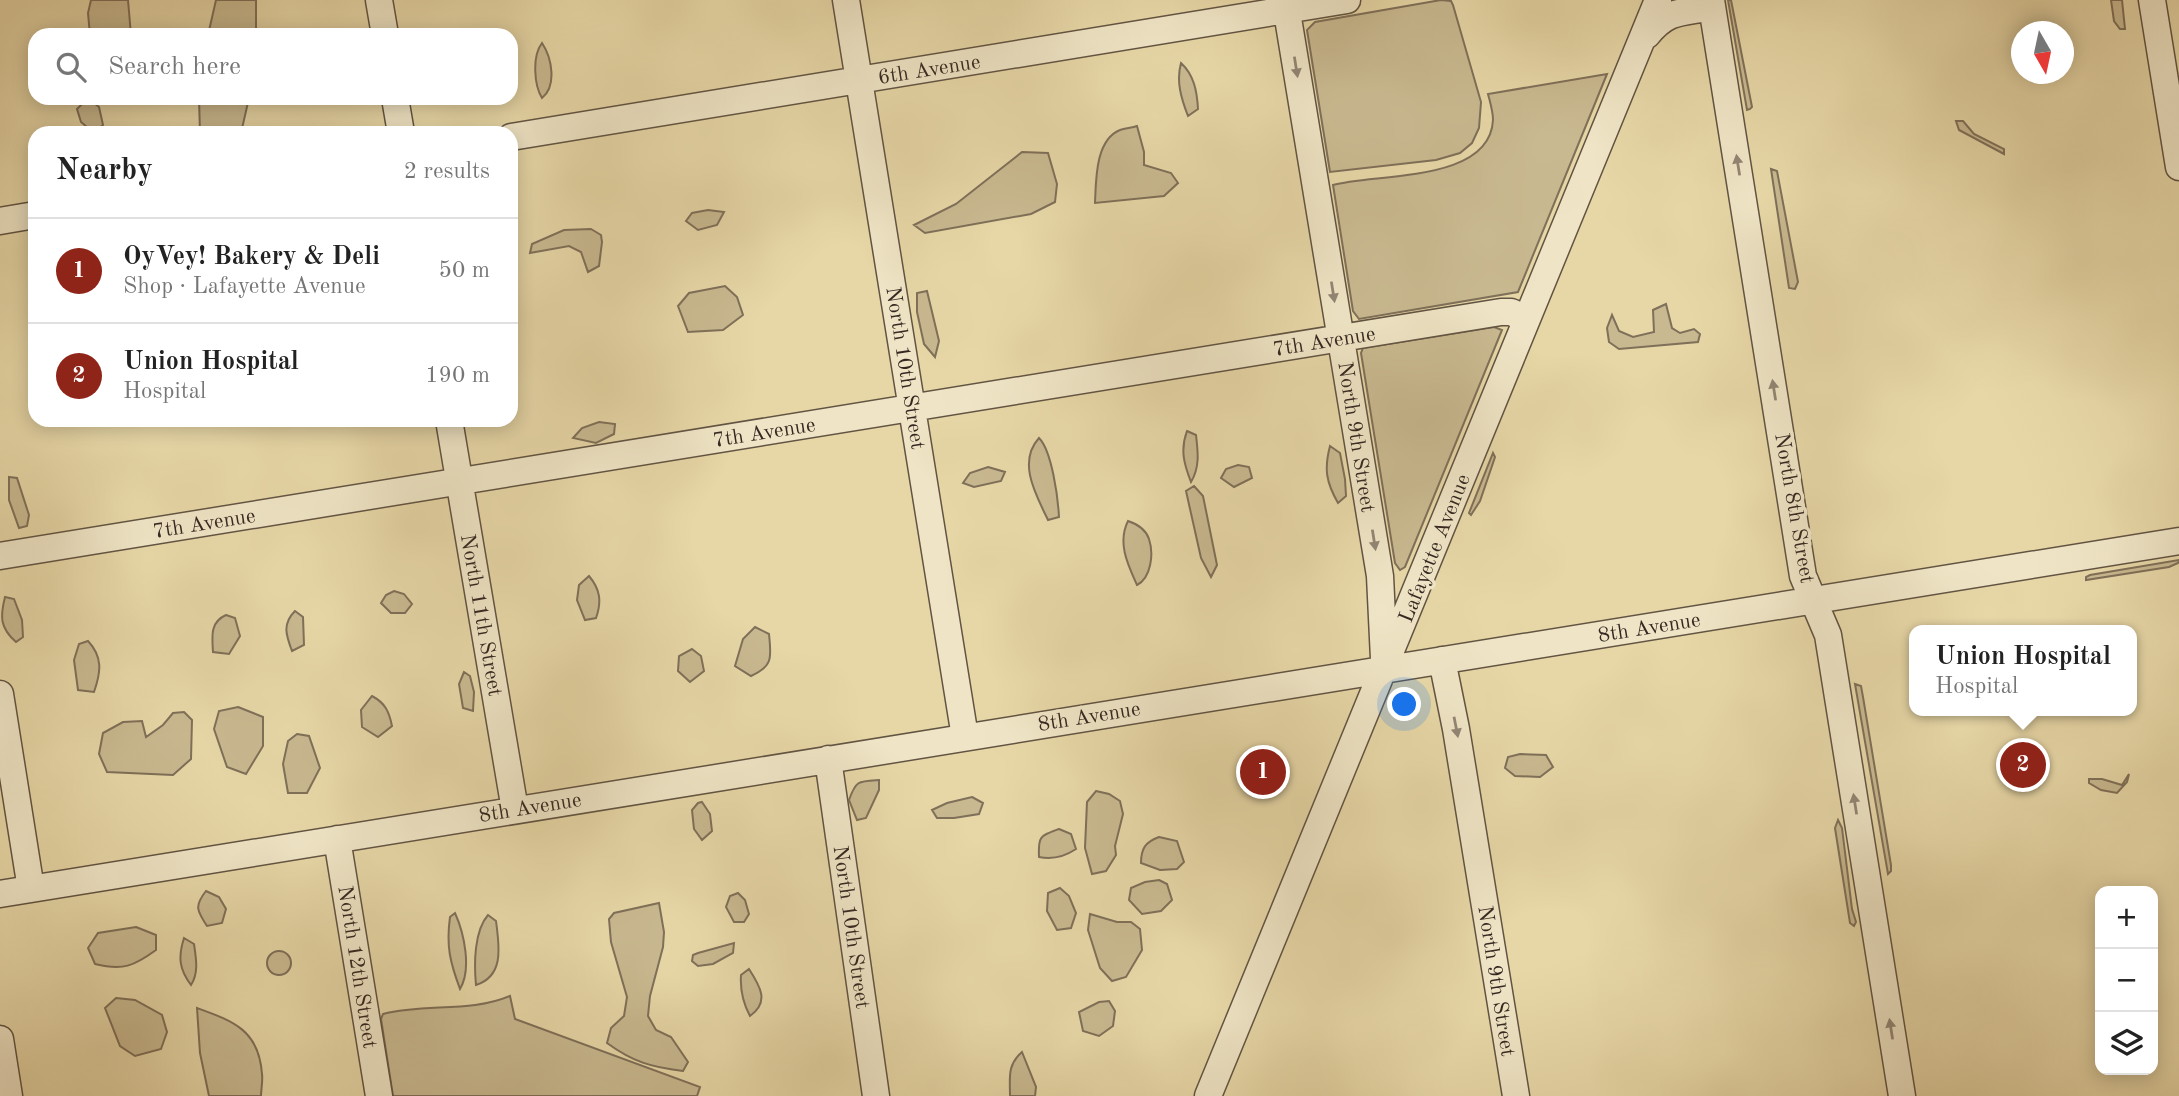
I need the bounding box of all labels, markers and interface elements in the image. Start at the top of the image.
north arrow [2011,21,2074,84]
search box [28,28,518,105]
icon: search [52,48,90,86]
street label: 6th Avenue [876,52,982,89]
text: Search here [108,54,241,80]
one-way arrow [1291,56,1302,78]
one-way arrow [1732,154,1743,176]
text: Nearby [56,156,153,186]
text: 2 results [404,160,490,183]
text: OyVey! Bakery & Deli [123,244,380,270]
text: 1 [72,259,86,282]
text: 50 m [439,259,490,282]
text: Shop · Lafayette Avenue [123,275,366,298]
one-way arrow [1328,281,1339,303]
street label: North 10th Street [881,285,928,451]
street label: 7th Avenue [1271,324,1377,361]
text: Union Hospital [123,349,299,375]
street label: North 9th Street [1333,360,1378,514]
text: 2 [72,364,86,387]
text: 190 m [425,364,490,387]
one-way arrow [1768,378,1779,400]
text: Hospital [123,380,206,403]
street label: 7th Avenue [711,415,817,452]
street label: North 8th Street [1770,431,1817,585]
street label: Lafayette Avenue [1396,471,1475,626]
street label: 7th Avenue [151,506,257,543]
one-way arrow [1369,530,1380,552]
street label: North 11th Street [456,532,505,698]
street label: 8th Avenue [1596,610,1702,647]
popup [1909,625,2137,716]
text: Union Hospital [1935,644,2111,670]
text: Hospital [1935,675,2018,698]
your location [1387,687,1421,721]
street label: 8th Avenue [1036,699,1142,736]
one-way arrow [1450,716,1461,738]
pin: 2 [2000,739,2046,791]
pin: 1 [1240,746,1286,798]
street label: 8th Avenue [477,790,583,827]
one-way arrow [1849,793,1860,815]
street label: North 10th Street [829,844,872,1010]
street label: North 12th Street [333,884,380,1050]
map controls [2095,886,2158,1075]
button: + [2095,886,2158,949]
street label: North 9th Street [1473,904,1518,1058]
button: − [2095,949,2158,1012]
button: layers [2095,1012,2158,1075]
one-way arrow [1885,1018,1896,1040]

